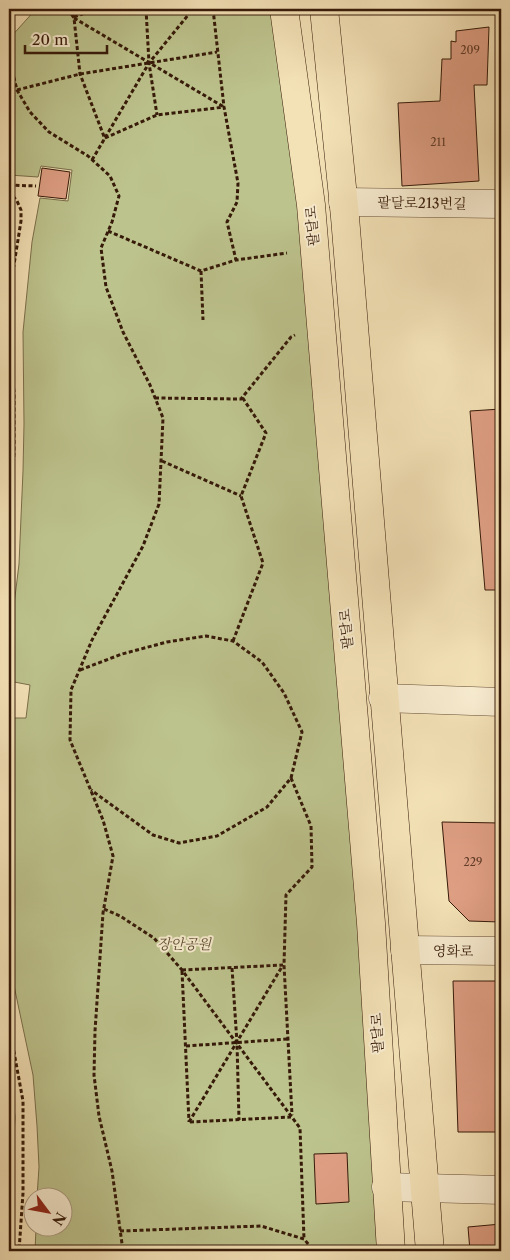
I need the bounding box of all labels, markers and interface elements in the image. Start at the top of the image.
scale bar [25,22,108,54]
text: 20 m [32,30,68,49]
house number: 209 [460,43,480,57]
house number: 211 [430,135,446,149]
street label: 팔달로213번길 [377,193,467,213]
street label: 팔달로 [301,205,323,247]
street label: 팔달로 [335,608,357,650]
house number: 229 [463,855,483,869]
park label: 장안공원 [157,935,213,953]
street label: 영화로 [433,942,474,960]
street label: 팔달로 [367,1012,387,1054]
north arrow [22,1188,72,1238]
text: N [48,1209,70,1229]

